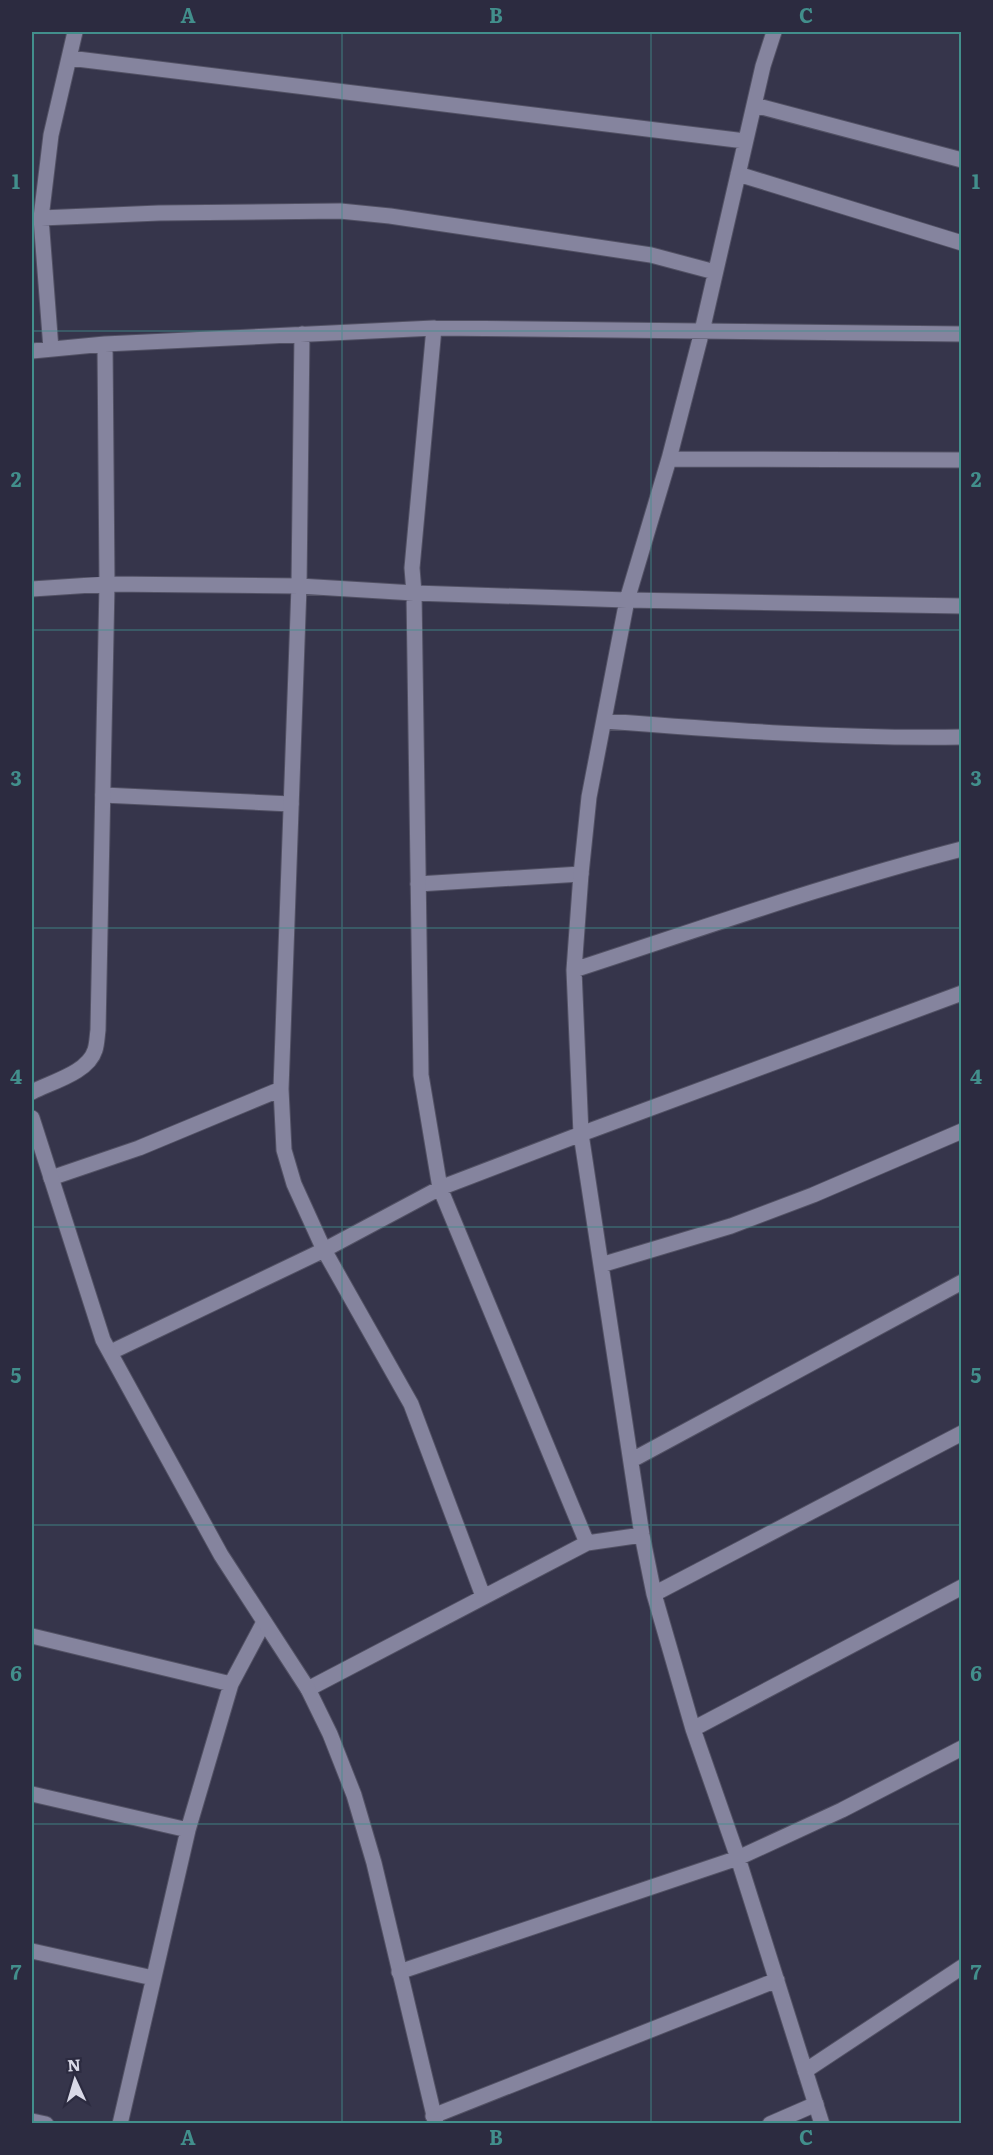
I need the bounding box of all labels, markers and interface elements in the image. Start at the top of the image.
text: A [180,0,196,29]
text: B [489,0,503,29]
text: C [799,0,813,29]
text: 1 [12,165,20,195]
text: 1 [972,165,980,195]
text: 2 [11,463,22,493]
text: 2 [971,463,982,493]
text: 3 [10,762,22,792]
text: 3 [970,762,982,792]
text: 4 [10,1060,22,1090]
text: 4 [970,1060,982,1090]
text: 5 [11,1359,22,1389]
text: 5 [971,1359,982,1389]
text: 6 [10,1657,22,1687]
text: 6 [970,1657,982,1687]
text: 7 [11,1956,22,1986]
text: 7 [971,1956,982,1986]
north arrow [45,2050,105,2110]
text: N [66,2052,81,2076]
text: A [180,2121,196,2151]
text: B [489,2121,503,2151]
text: C [799,2121,813,2151]

